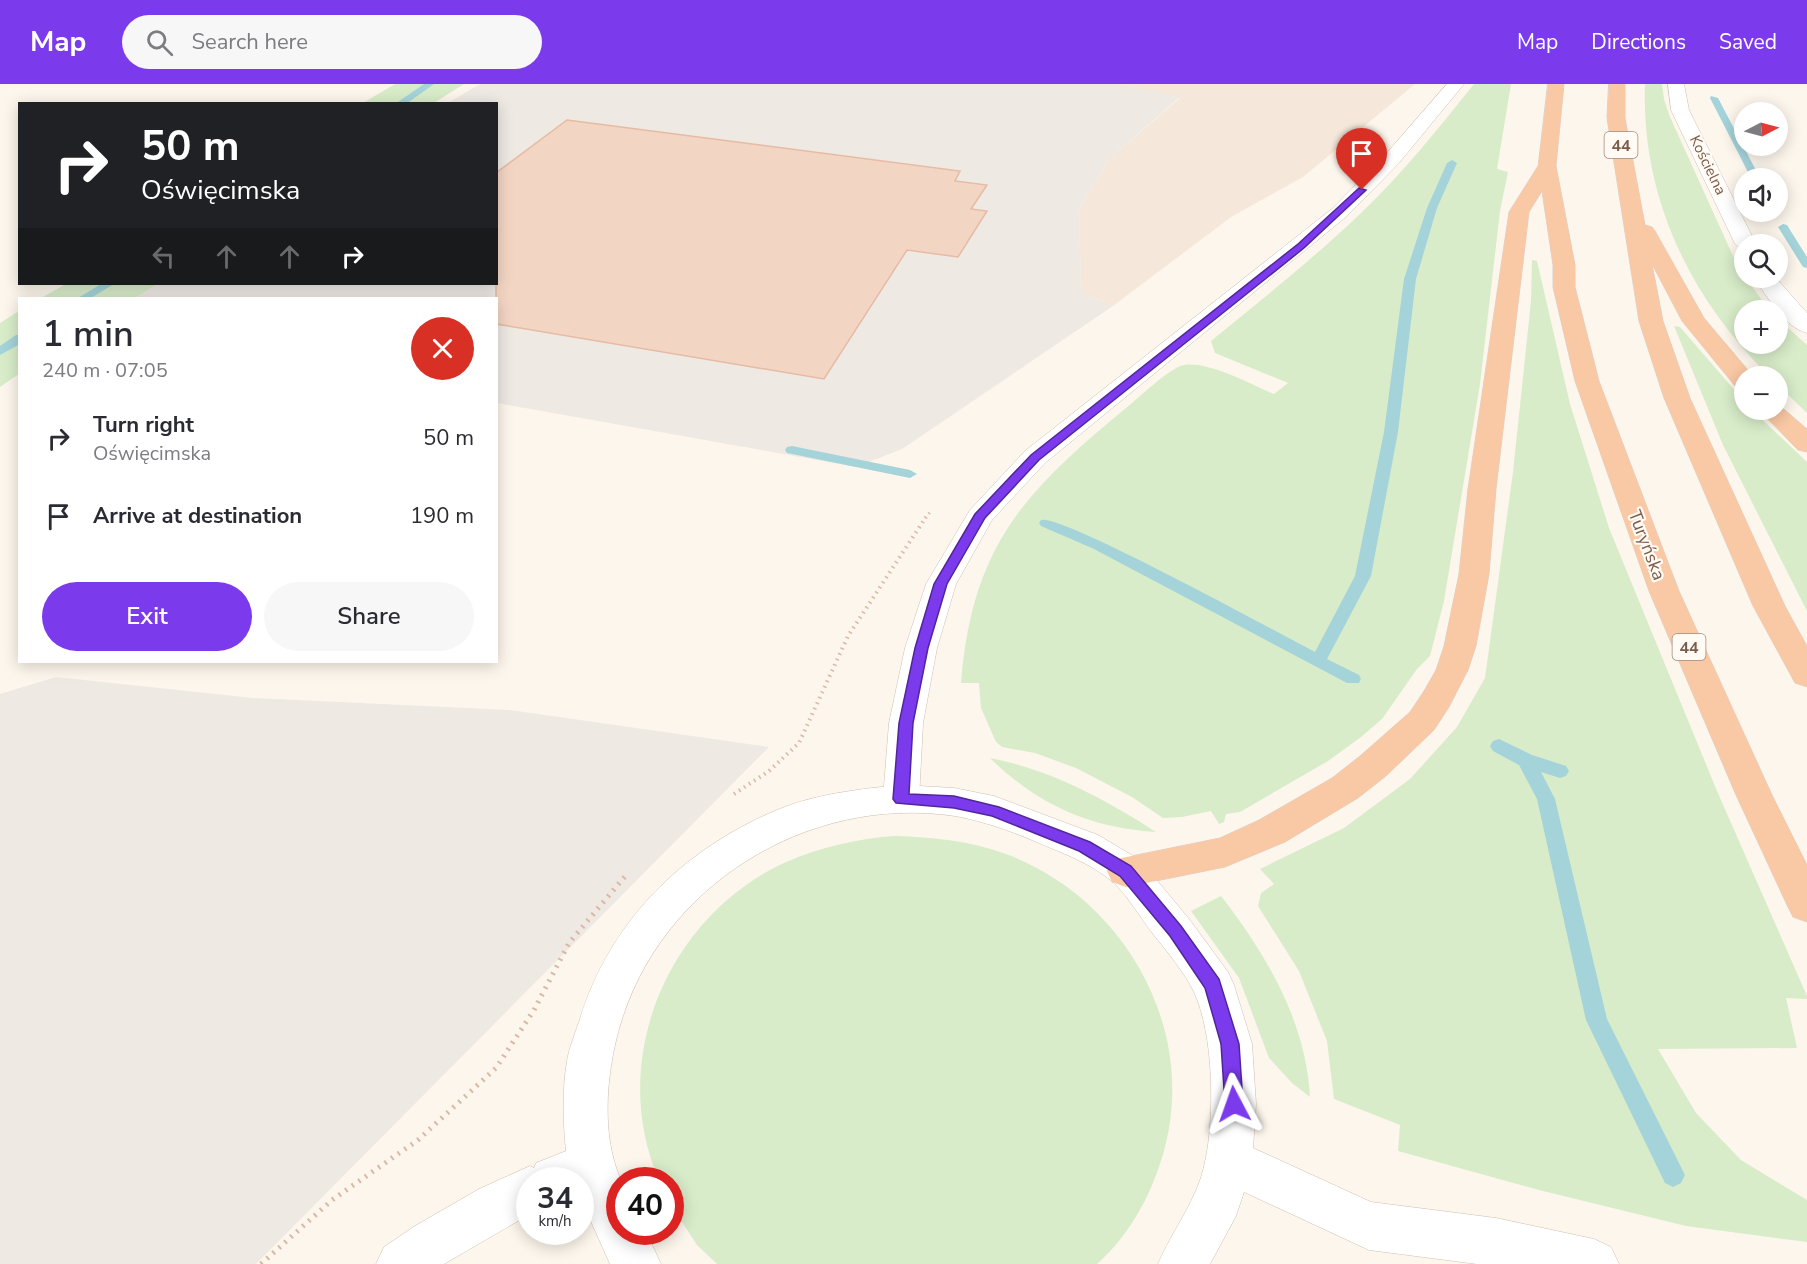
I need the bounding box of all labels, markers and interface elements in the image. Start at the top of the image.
search box [122,15,542,69]
text: Map [30,23,86,61]
icon: search [143,26,176,59]
text: Search here [191,27,308,57]
text: Map [1517,28,1558,56]
text: Directions [1591,28,1686,56]
text: Saved [1719,28,1777,56]
north arrow [1734,102,1788,156]
map controls [1734,102,1788,420]
text: 50 m [141,118,240,175]
icon: right [42,126,120,204]
pin [1336,128,1387,190]
road number: 44 [1604,132,1638,158]
street label: Kościelna [1685,132,1731,198]
icon: arrive [1345,137,1378,170]
button: sound [1734,168,1788,222]
text: Oświęcimska [141,172,300,209]
button: search [1734,234,1788,288]
icon: left [147,240,180,273]
icon: ahead [210,240,243,273]
icon: ahead [273,240,306,273]
icon: right [336,240,369,273]
button: + [1734,300,1788,354]
text: 1 min [42,310,134,359]
button: close [411,317,474,380]
text: 240 m · 07:05 [42,357,168,384]
button: − [1734,366,1788,420]
text: Turn right [93,410,194,440]
icon: right [42,422,75,455]
text: 50 m [423,423,474,453]
text: Oświęcimska [93,440,211,467]
icon: arrive [42,500,75,533]
text: Arrive at destination [93,501,302,531]
text: 190 m [410,501,474,531]
street label: Turyńska [1623,507,1671,583]
button: Exit [42,582,252,651]
button: Share [264,582,474,651]
road number: 44 [1672,634,1706,660]
position arrow [1202,1072,1266,1136]
speed limit sign: 40 [606,1167,684,1245]
text: 34 [537,1178,573,1219]
text: km/h [538,1211,572,1231]

